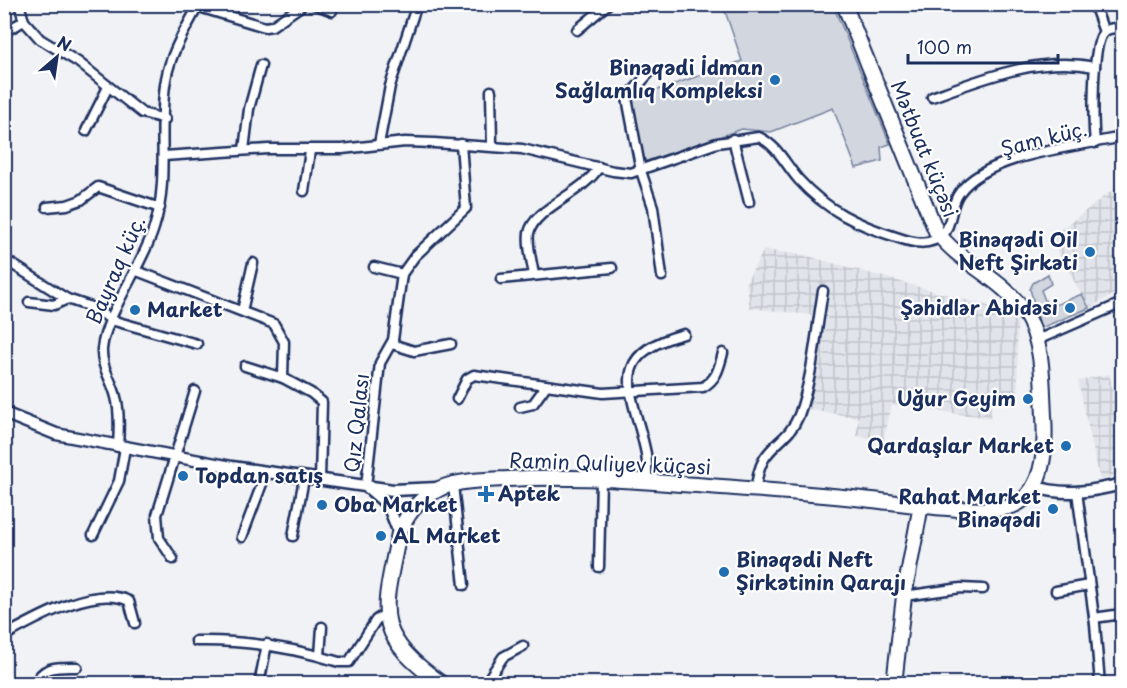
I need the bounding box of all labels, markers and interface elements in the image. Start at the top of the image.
north arrow [27,27,87,87]
scale bar [908,27,1058,65]
text: N [53,29,76,57]
text: 100 m [917,33,972,60]
place label: Binəqədi İdman Sağlamlıq Kompleksi [555,52,763,105]
marker: Binəqədi İdman Sağlamlıq Kompleksi [768,73,782,87]
street label: Mətbuat küçəsi [884,76,966,222]
street label: Şam küç. [997,113,1090,163]
street label: Bayraq küç. [78,211,152,329]
place label: Binəqədi Oil Neft Şirkəti [958,224,1078,277]
marker: Binəqədi Oil Neft Şirkəti [1083,245,1097,259]
place label: Şəhidlər Abidəsi [900,292,1058,322]
place label: Market [147,294,223,324]
marker: Şəhidlər Abidəsi [1063,301,1077,315]
marker: Market [128,303,142,317]
street label: Qız Qalası [336,372,376,474]
place label: Uğur Geyim [897,383,1016,413]
marker: Uğur Geyim [1021,392,1035,406]
place label: Qardaşlar Market [867,430,1054,460]
marker: Qardaşlar Market [1059,439,1073,453]
street label: Ramin Quliyev küçəsi [508,444,712,482]
place label: Topdan satış [195,460,323,490]
marker: Topdan satış [176,469,190,483]
place label: Aptek [498,478,561,508]
place label: Rahat Market Binəqədi [898,481,1041,534]
marker: Aptek [479,487,493,501]
place label: Oba Market [334,489,458,519]
marker: Oba Market [315,498,329,512]
marker: Rahat Market Binəqədi [1046,502,1060,516]
place label: AL Market [393,520,501,550]
marker: AL Market [374,529,388,543]
place label: Binəqədi Neft Şirkətinin Qarajı [736,544,906,597]
marker: Binəqədi Neft Şirkətinin Qarajı [717,565,731,579]

